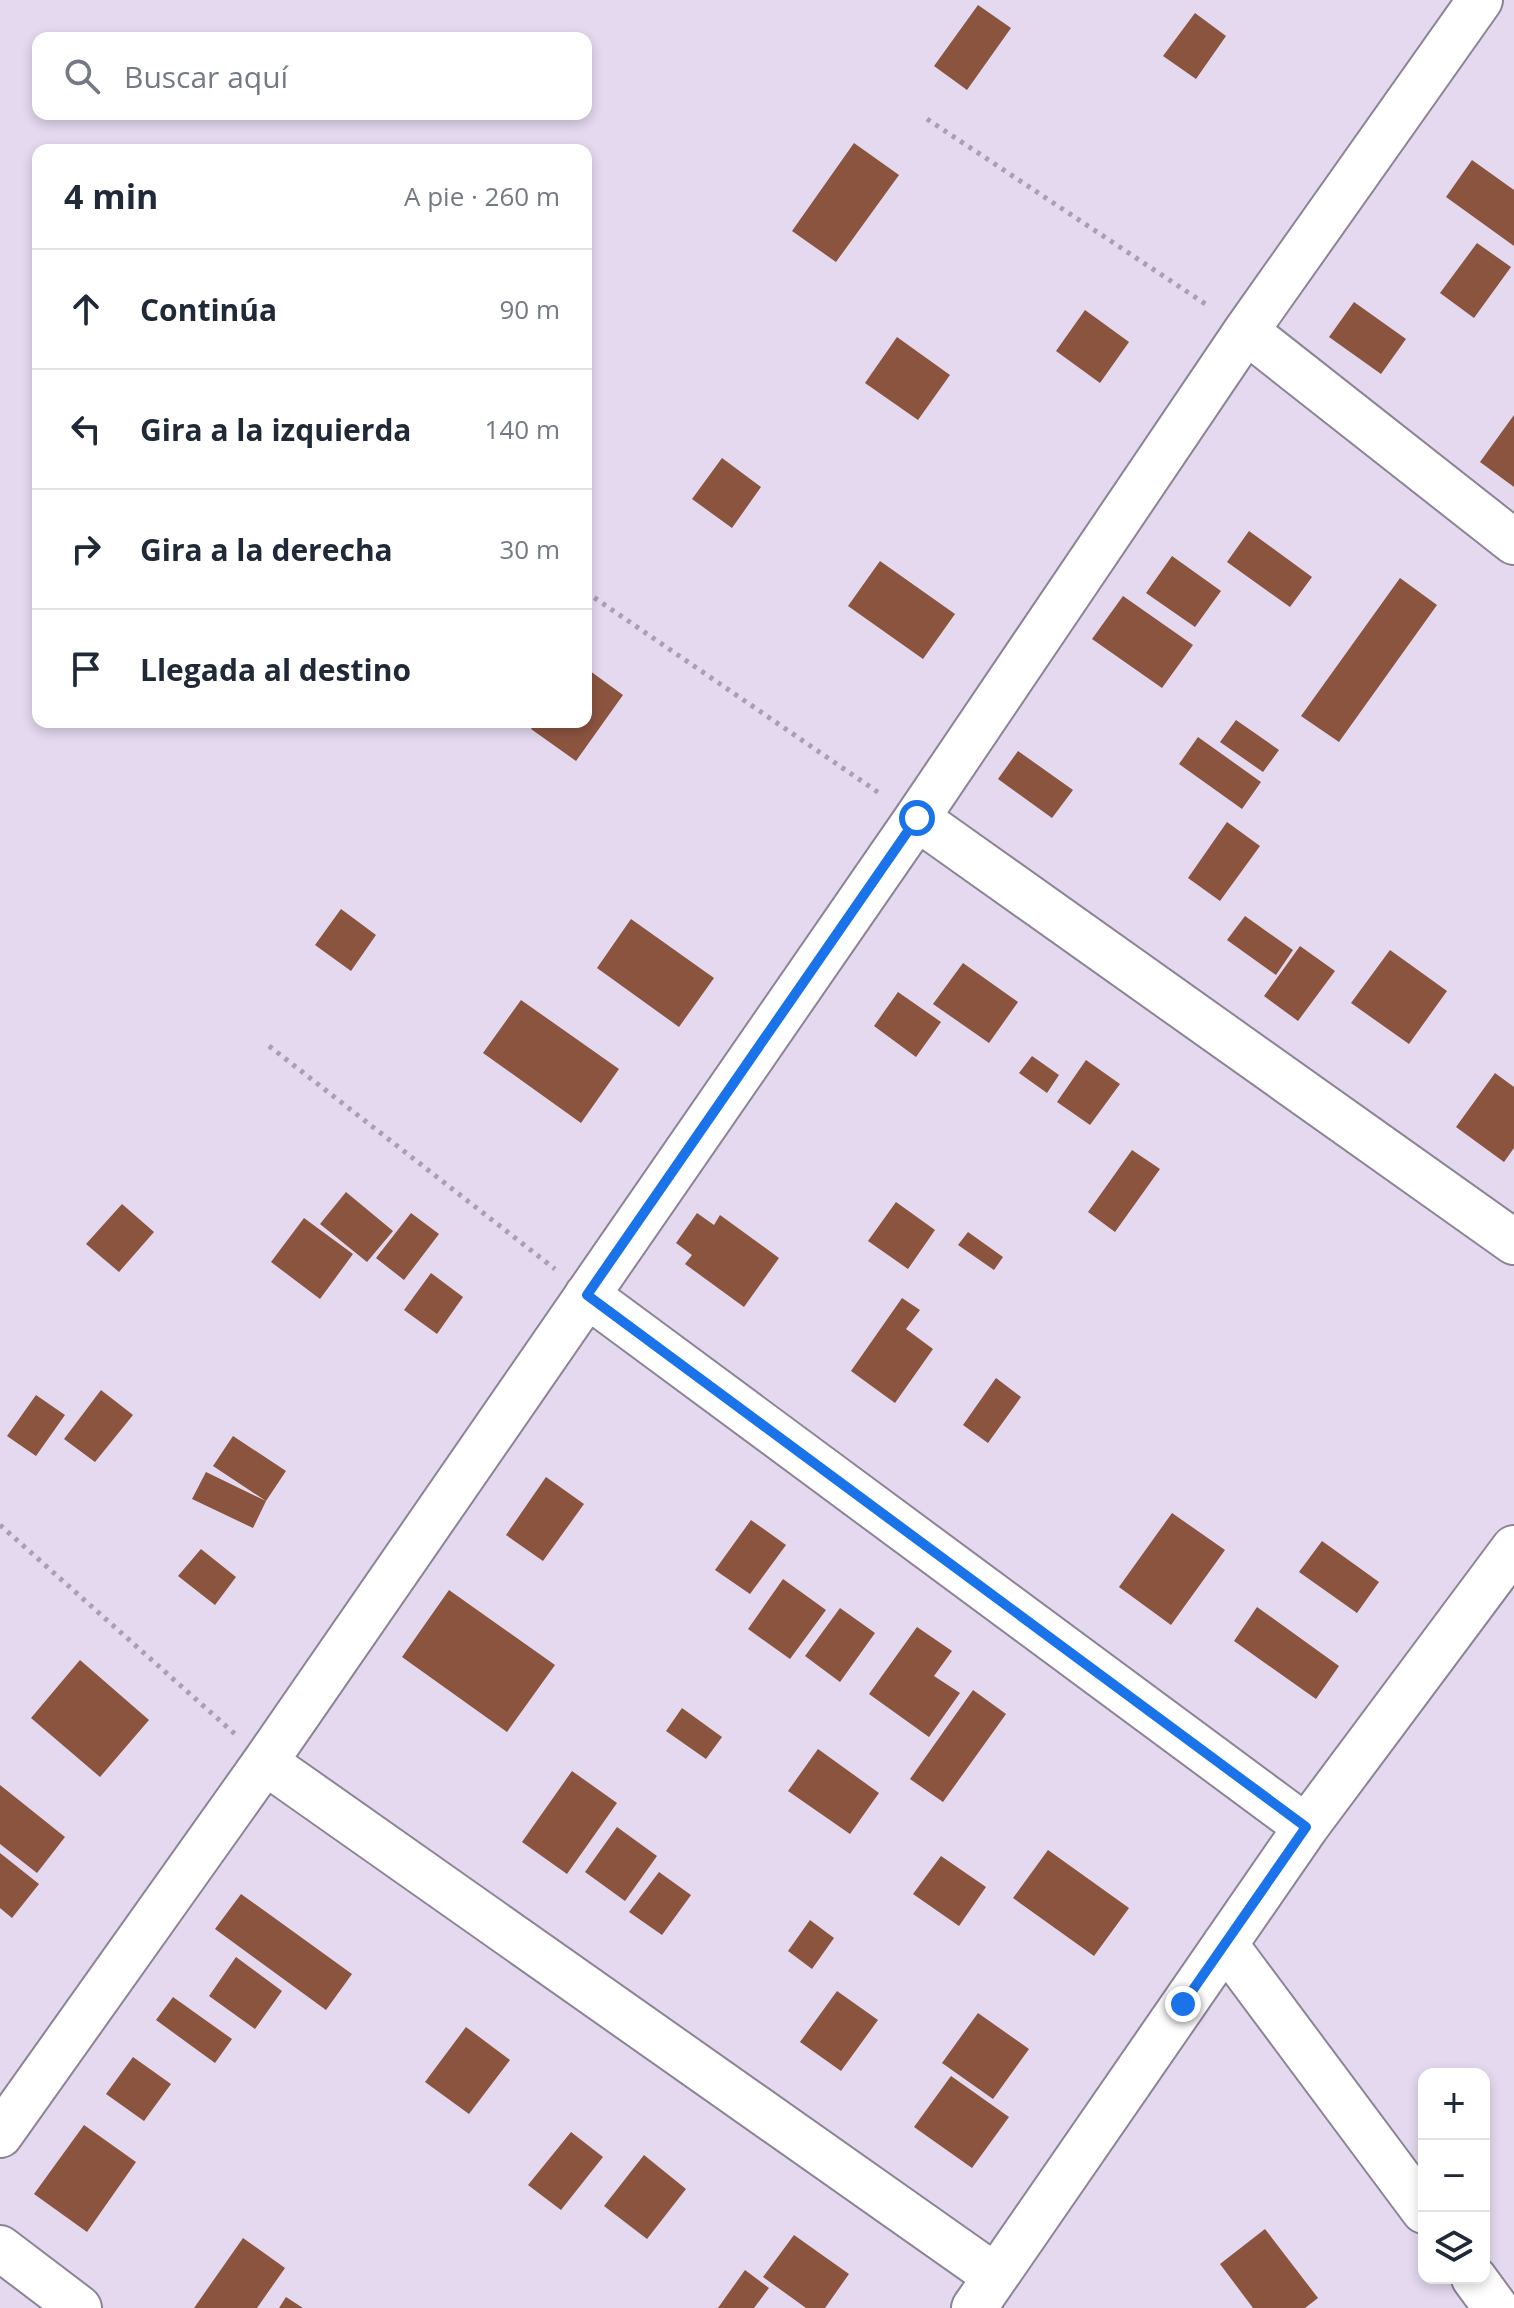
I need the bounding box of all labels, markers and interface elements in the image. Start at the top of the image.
search box [32,32,592,120]
icon: search [60,54,104,98]
text: Buscar aquí [124,56,288,97]
text: 4 min [64,173,158,219]
text: A pie · 260 m [404,178,560,214]
icon: ahead [64,287,108,331]
text: Continúa [140,289,277,330]
text: 90 m [499,291,560,327]
icon: left [64,407,108,451]
text: Gira a la izquierda [140,409,412,450]
text: 140 m [485,411,560,447]
icon: right [64,527,108,571]
text: Gira a la derecha [140,529,393,570]
text: 30 m [499,531,560,567]
icon: arrive [64,647,108,691]
text: Llegada al destino [140,649,411,690]
route start [899,800,935,836]
route end [1165,1986,1201,2022]
map controls [1418,2068,1490,2284]
button: + [1418,2068,1490,2140]
button: − [1418,2140,1490,2212]
button: layers [1418,2212,1490,2284]

